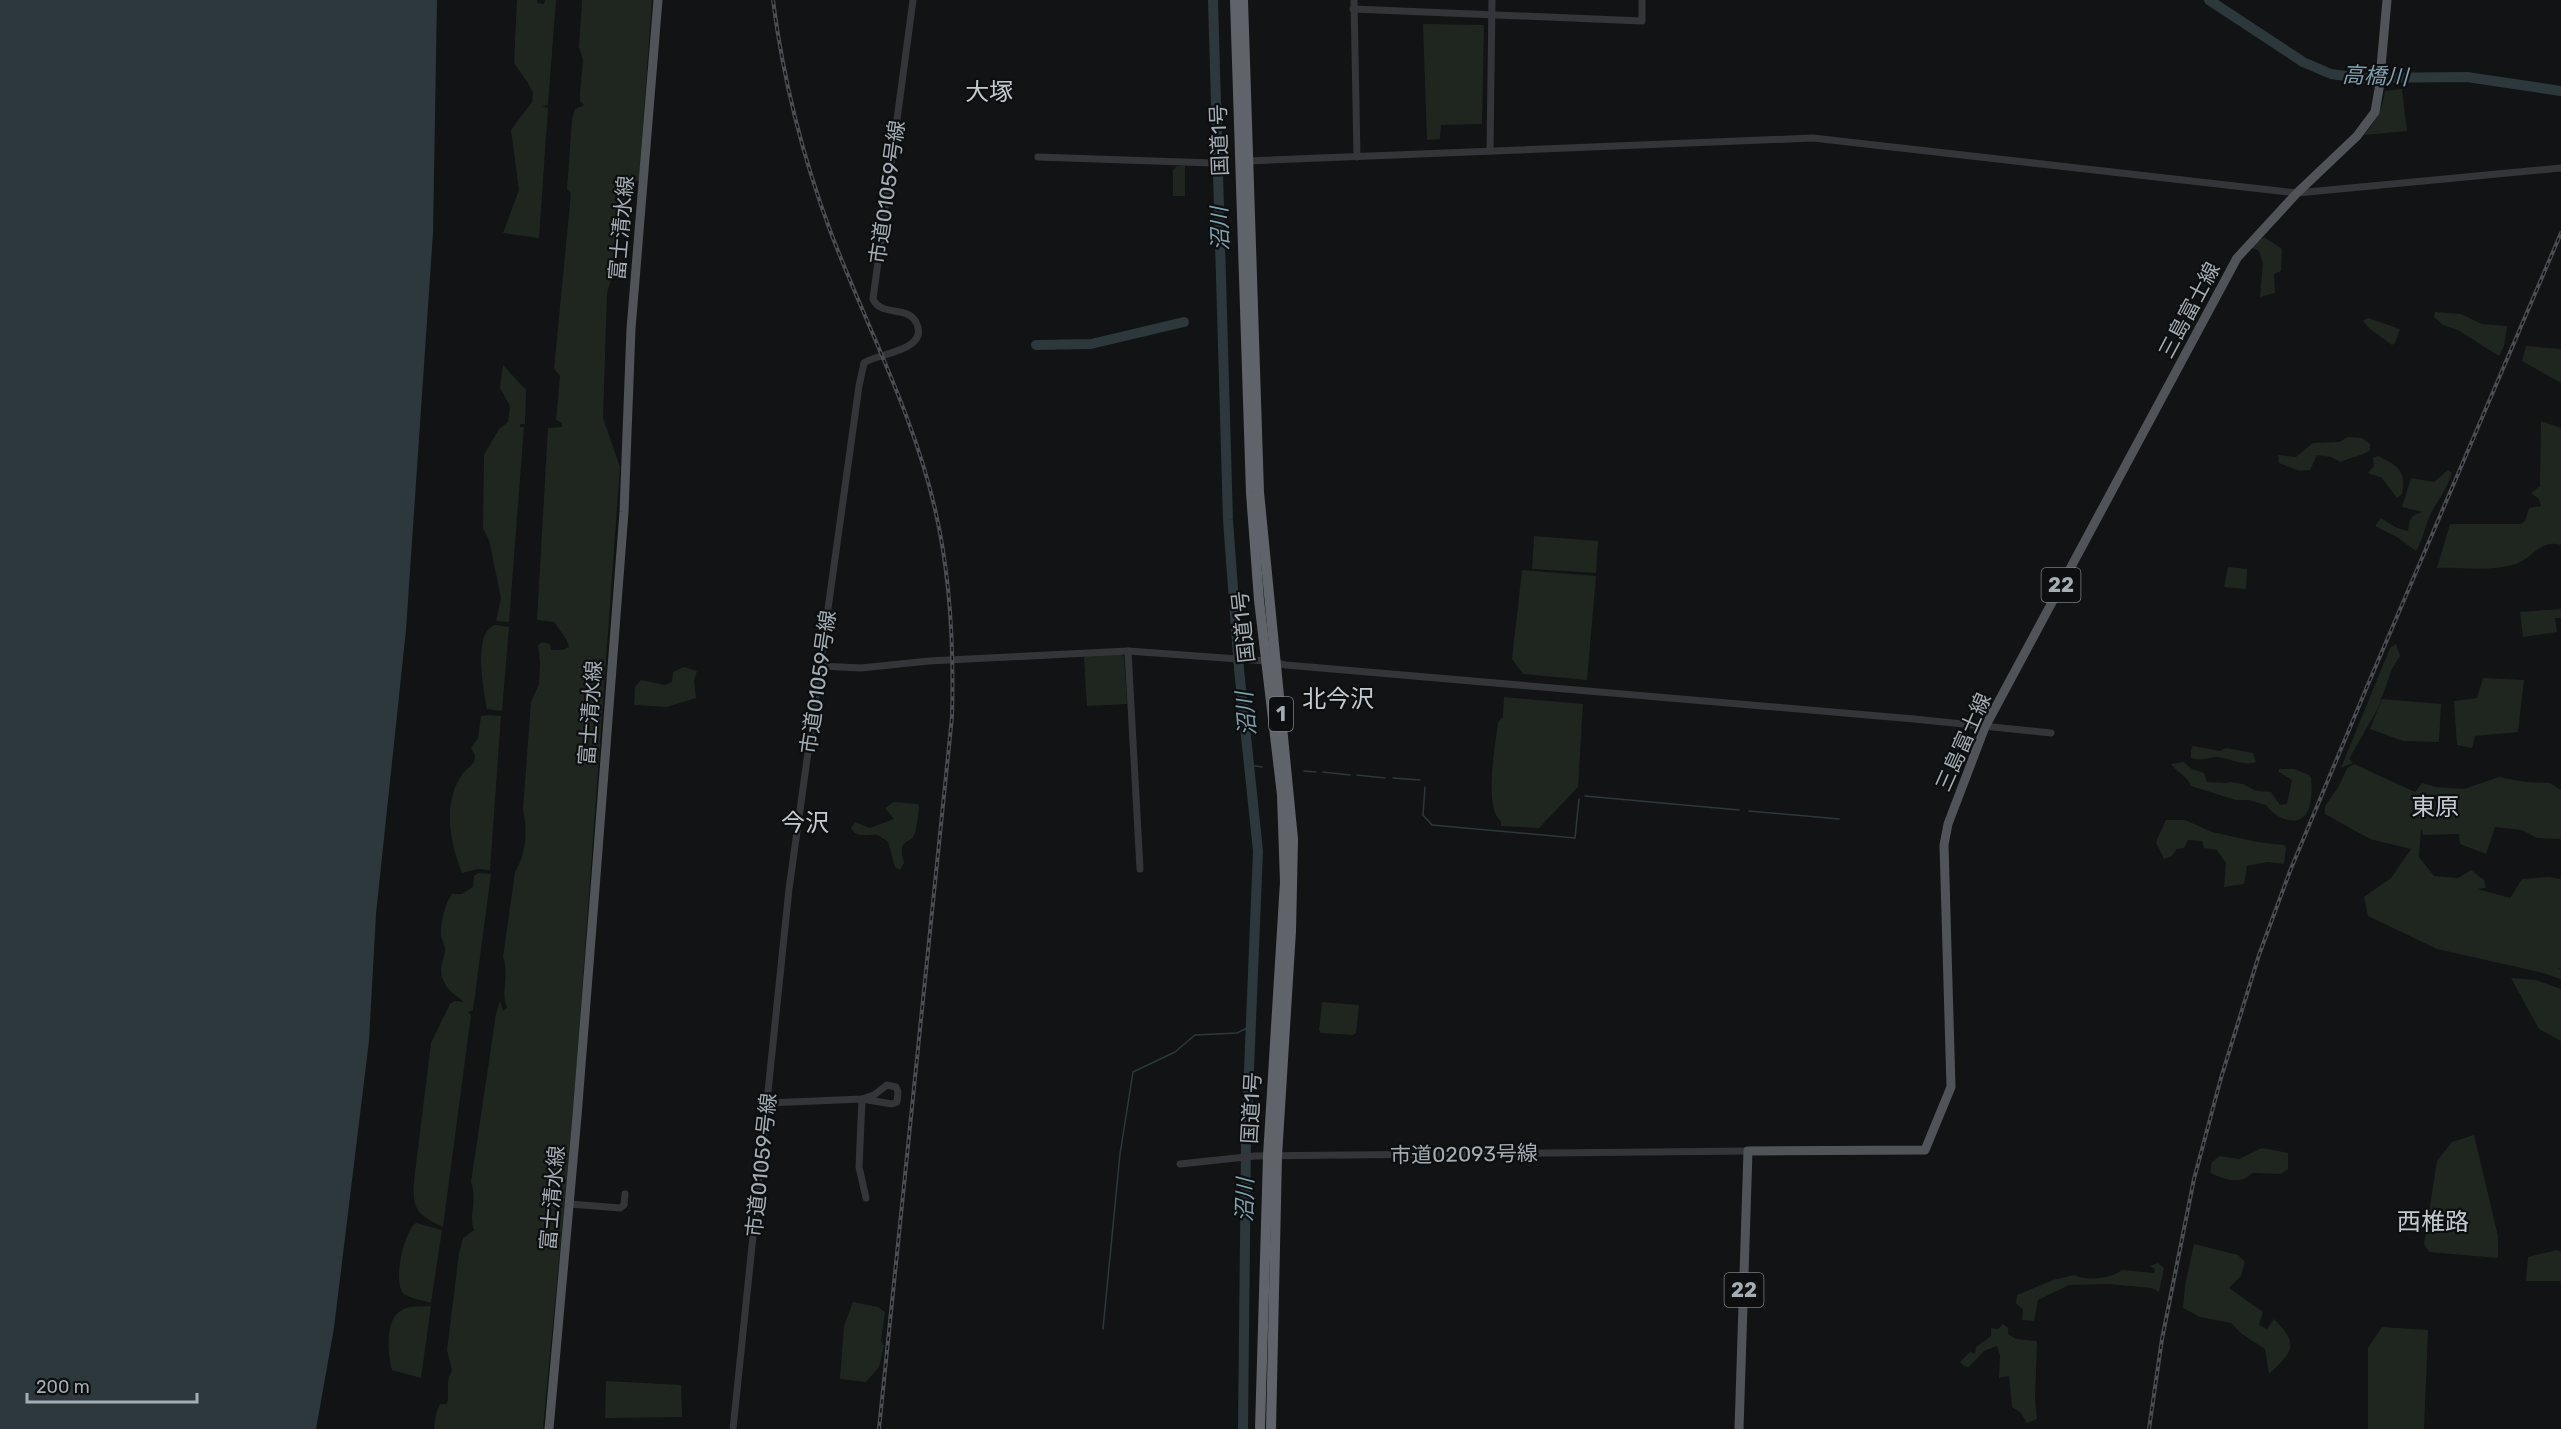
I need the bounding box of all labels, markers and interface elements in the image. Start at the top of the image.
water label: 高橋川 [2342,61,2410,91]
district label: 大塚 [965,78,1013,106]
street label: 国道1号 [1205,104,1233,176]
street label: 市道01059号線 [865,119,909,265]
street label: 富士清水線 [604,175,638,281]
water label: 沼川 [1206,205,1234,251]
street label: 三島富士線 [2153,258,2225,362]
road number: 22 [2042,568,2080,602]
street label: 国道1号 [1227,590,1259,664]
street label: 市道01059号線 [796,609,840,755]
street label: 富士清水線 [574,660,606,766]
district label: 北今沢 [1302,685,1374,713]
water label: 沼川 [1230,689,1261,737]
street label: 三島富士線 [1930,689,1996,795]
road number: 1 [1269,697,1293,731]
district label: 東原 [2411,793,2459,821]
district label: 今沢 [781,809,829,837]
street label: 国道1号 [1237,1071,1265,1145]
street label: 市道01059号線 [741,1092,781,1238]
street label: 市道02093号線 [1390,1140,1538,1168]
street label: 富士清水線 [535,1145,569,1251]
water label: 沼川 [1231,1176,1259,1222]
district label: 西椎路 [2397,1208,2469,1236]
road number: 22 [1724,1273,1764,1307]
scale bar [27,1366,196,1404]
text: 200 m [36,1376,90,1398]

